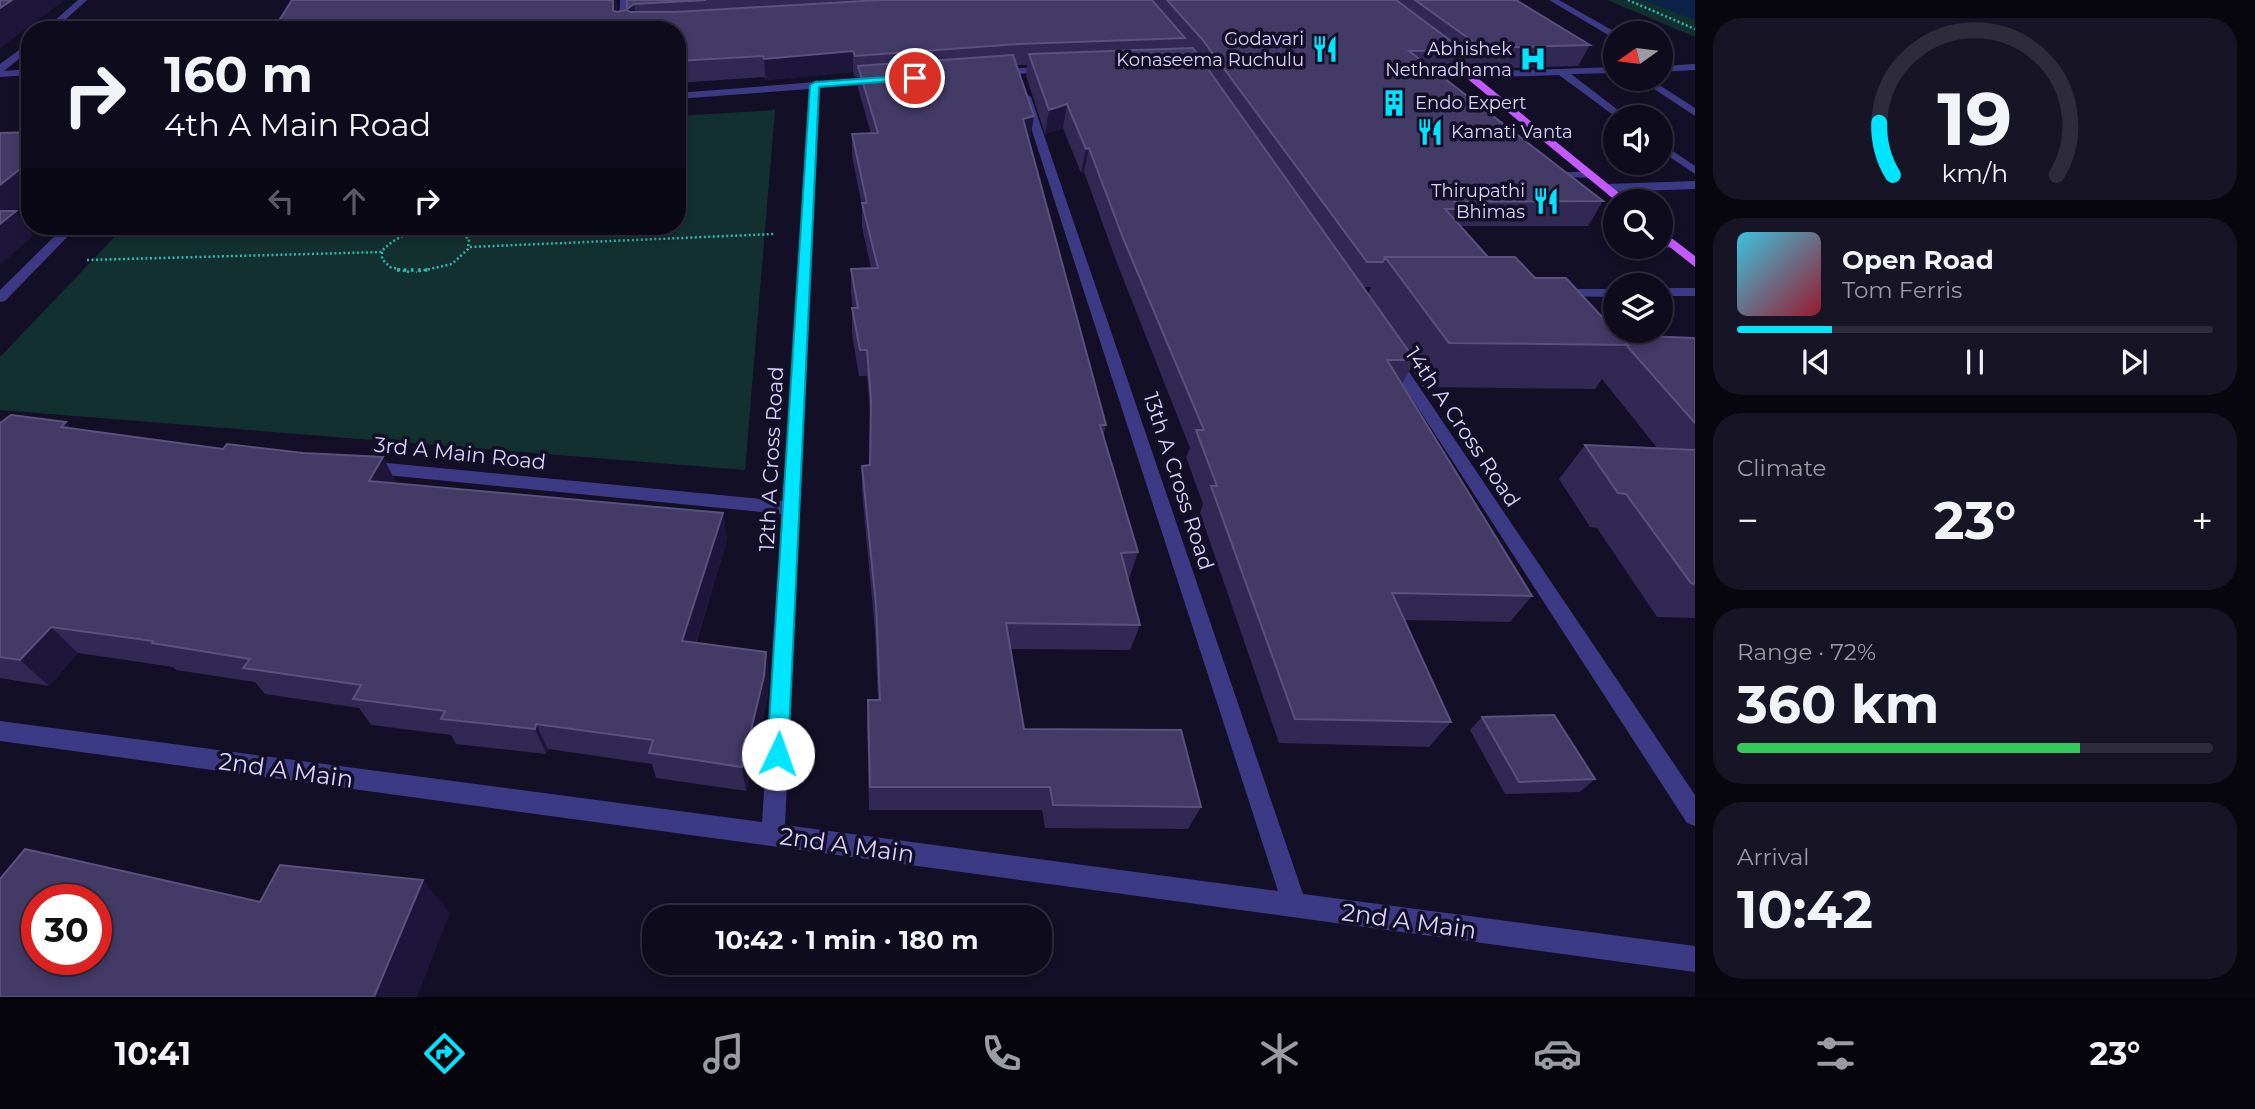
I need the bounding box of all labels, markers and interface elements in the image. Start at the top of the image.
north arrow [1603,21,1673,91]
map controls [1603,21,1673,343]
place label: Godavari Konaseema Ruchulu [1116,28,1304,71]
restaurant icon: Godavari Konaseema Ruchulu [1310,34,1340,64]
place label: Abhishek Nethradhama [1385,38,1512,81]
hospital icon: Abhishek Nethradhama [1518,44,1548,74]
text: 160 m [164,45,313,104]
pin [885,48,945,108]
icon: right [49,49,140,140]
icon: arrive [896,59,934,97]
text: 19 [1938,75,2012,163]
building icon: Endo Expert [1379,88,1409,118]
place label: Endo Expert [1415,92,1527,114]
text: 4th A Main Road [164,105,431,144]
button: sound [1603,105,1673,175]
restaurant icon: Kamati Vanta [1415,117,1445,147]
place label: Kamati Vanta [1451,121,1573,143]
text: km/h [1942,158,2008,188]
place label: Thirupathi Bhimas [1431,180,1525,223]
icon: left [262,182,300,220]
icon: ahead [335,182,373,220]
icon: right [408,182,446,220]
restaurant icon: Thirupathi Bhimas [1531,186,1561,216]
button: search [1603,189,1673,259]
text: Open Road [1842,244,1994,276]
button: layers [1603,273,1673,343]
text: Tom Ferris [1842,276,1962,304]
street label: 14th A Cross Road [1400,342,1526,512]
icon: previous [1797,343,1835,381]
icon: pause [1956,343,1994,381]
icon: next [2115,343,2153,381]
street label: 12th A Cross Road [754,366,788,552]
street label: 13th A Cross Road [1138,389,1220,573]
street label: 3rd A Main Road [373,432,547,474]
text: Climate [1737,454,1826,482]
text: 23° [1934,489,2016,552]
text: − [1737,497,1759,544]
text: + [2191,497,2213,544]
text: Range · 72% [1737,638,1876,666]
text: 360 km [1737,673,1939,736]
position arrow [741,717,815,791]
street label: 2nd A Main [217,746,355,794]
street label: 2nd A Main [778,821,916,869]
text: Arrival [1737,843,1810,871]
text: 10:42 [1737,878,1873,941]
speed limit sign: 30 [21,884,112,975]
street label: 2nd A Main [1340,897,1478,945]
text: 10:42 · 1 min · 180 m [715,924,979,956]
icon: directions [420,1029,469,1078]
icon: music [699,1029,748,1078]
icon: phone [977,1029,1026,1078]
icon: climate [1255,1029,1304,1078]
icon: car [1533,1029,1582,1078]
icon: filters [1811,1029,1860,1078]
text: 10:41 [115,1034,191,1073]
text: 23° [2090,1034,2140,1073]

